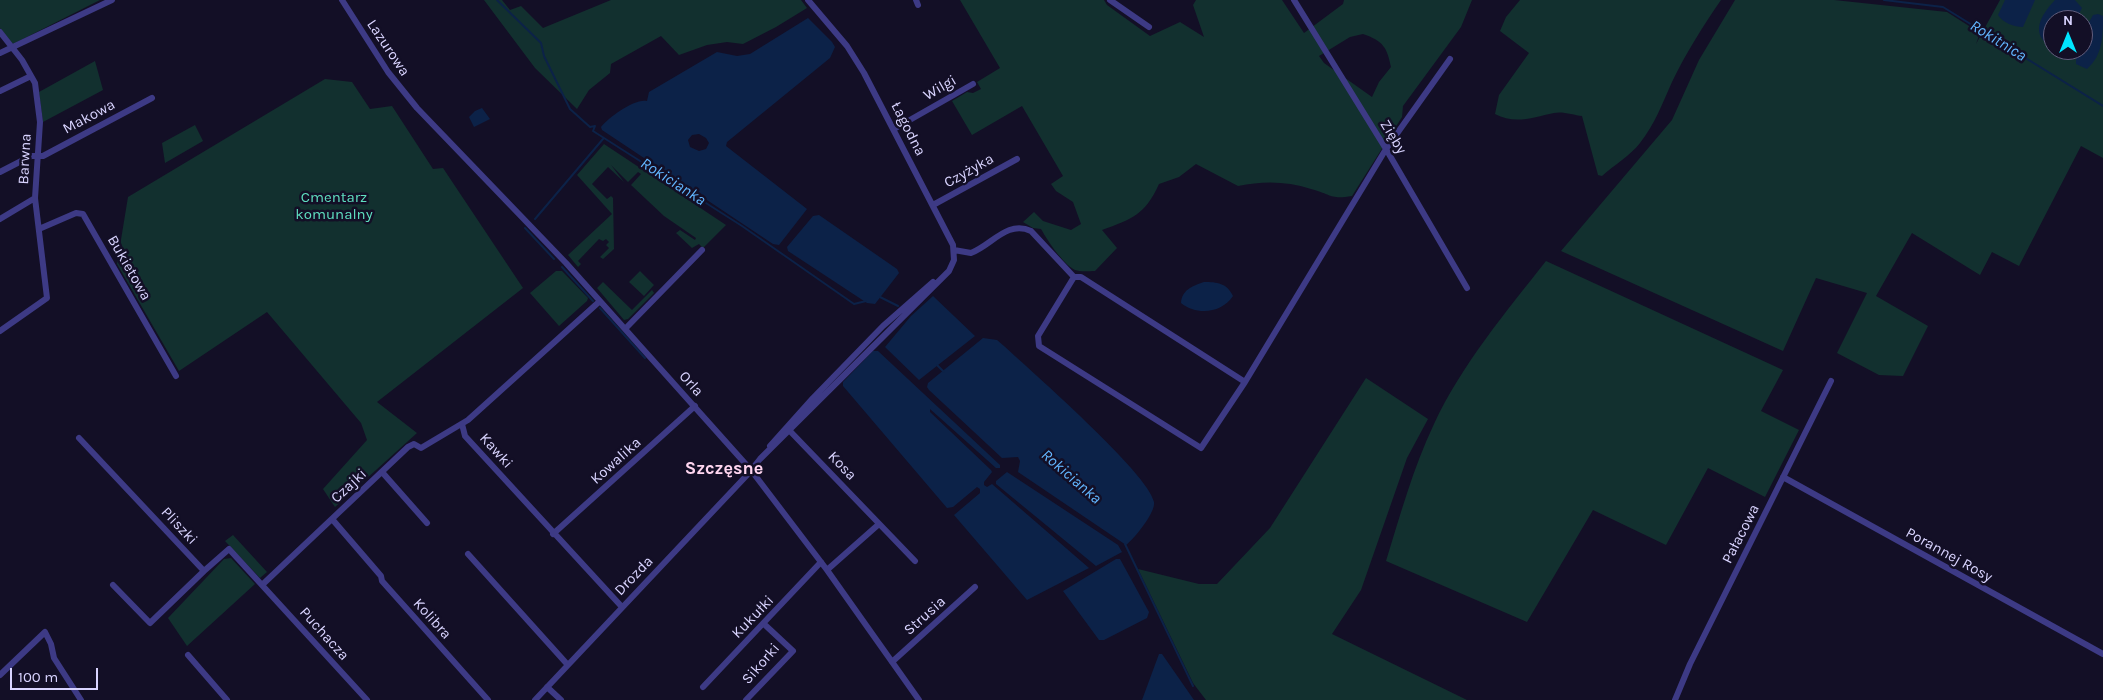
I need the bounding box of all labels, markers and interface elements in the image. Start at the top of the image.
north arrow [2043,10,2093,60]
text: N [2063,12,2073,29]
street label: Lazurowa [363,16,413,80]
water label: Rokitnica [1966,16,2030,66]
street label: Wilgi [920,71,960,105]
street label: Makowa [60,96,118,138]
street label: Łagodna [887,99,929,159]
street label: Zięby [1376,117,1410,157]
street label: Barwna [15,133,35,185]
street label: Czyżyka [941,150,997,192]
water label: Rokicianka [637,154,709,210]
park label: Cmentarz komunalny [295,189,373,224]
street label: Bukietowa [103,232,155,304]
street label: Orla [675,368,707,400]
street label: Kawki [476,430,516,472]
street label: Kowalika [587,434,645,488]
water label: Rokicianka [1037,446,1105,508]
street label: Kosa [824,448,860,484]
district label: Szczęsne [685,458,763,480]
street label: Czajki [327,465,371,507]
street label: Pałacowa [1718,501,1764,567]
street label: Pliszki [157,503,201,549]
street label: Porannej Rosy [1903,524,1995,586]
street label: Drozda [611,553,657,599]
street label: Kukułki [728,592,778,642]
street label: Strusia [900,593,950,639]
street label: Kolibra [409,595,455,643]
street label: Puchacza [295,604,353,664]
street label: Sikorki [738,640,784,688]
scale bar [12,658,100,690]
text: 100 m [18,668,58,686]

